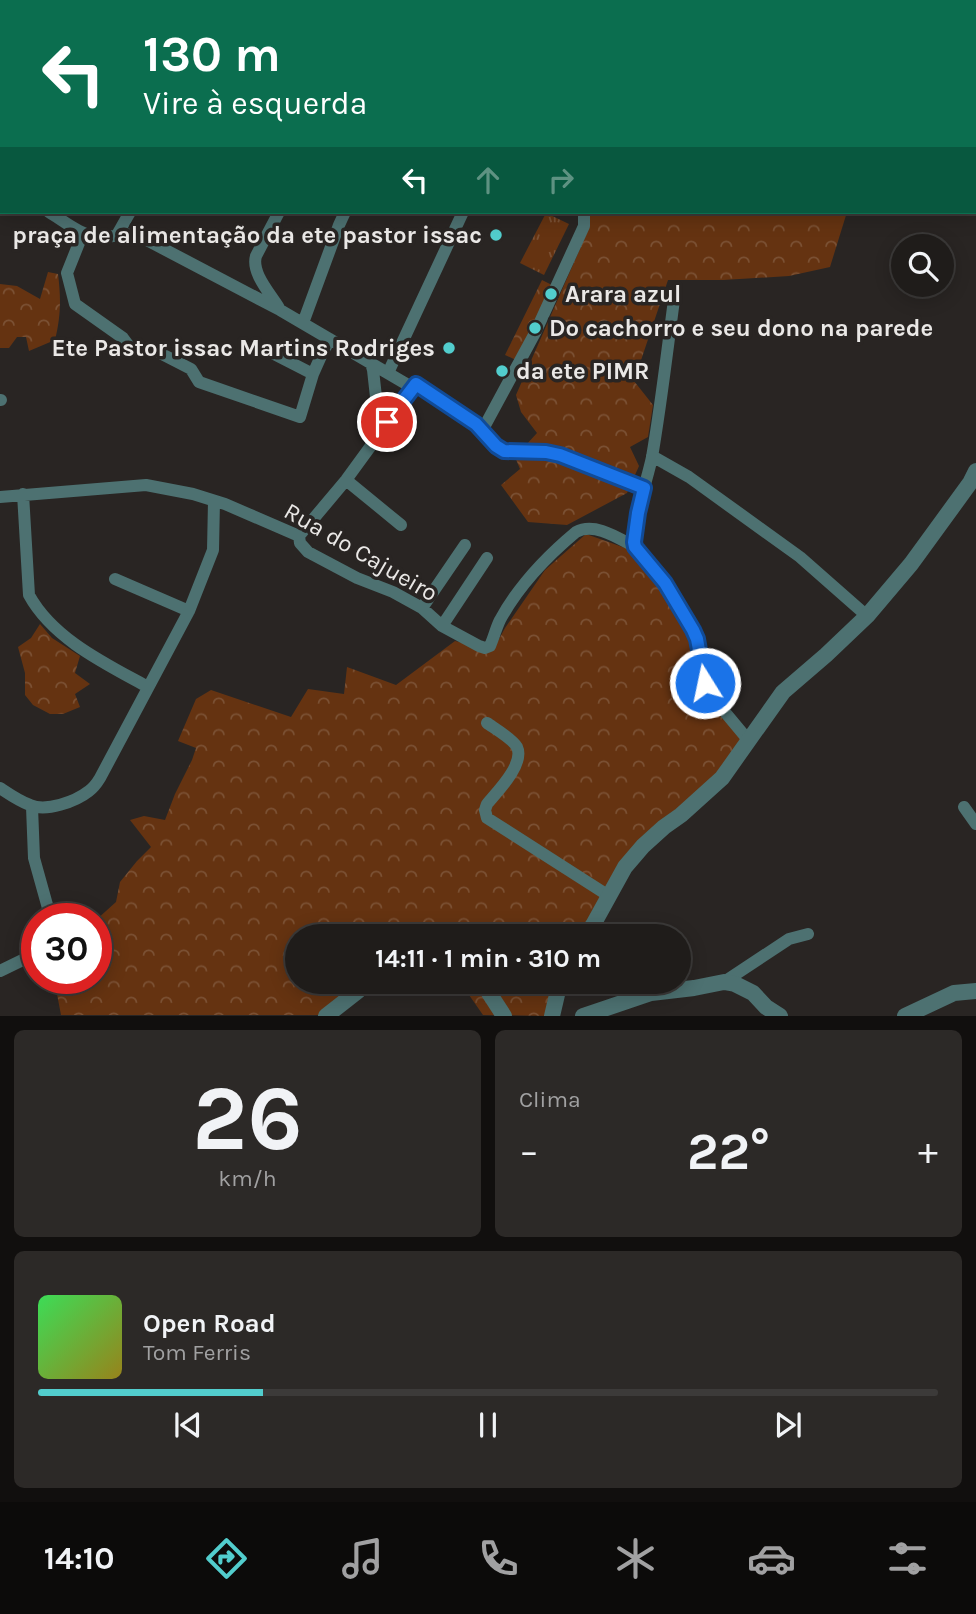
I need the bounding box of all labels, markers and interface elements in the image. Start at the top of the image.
text: 130 m [143,26,281,83]
icon: left [28,28,119,119]
text: Vire à esquerda [143,85,367,122]
icon: left [396,161,434,199]
icon: ahead [469,161,507,199]
icon: right [542,161,580,199]
place label: praça de alimentação da ete pastor issac [12,221,482,249]
marker: praça de alimentação da ete pastor issac [488,227,504,243]
map controls [891,234,954,297]
button: search [891,234,954,297]
place label: Arara azul [565,280,681,308]
marker: Arara azul [543,286,559,302]
place label: Do cachorro e seu dono na parede [549,314,933,342]
marker: Do cachorro e seu dono na parede [527,320,543,336]
place label: Ete Pastor issac Martins Rodriges [52,334,435,362]
marker: Ete Pastor issac Martins Rodriges [441,340,457,356]
place label: da ete PIMR [516,357,650,385]
marker: da ete PIMR [494,363,510,379]
pin [357,392,417,452]
icon: arrive [368,403,406,441]
street label: Rua do Cajueiro [279,497,443,607]
position arrow [668,646,742,720]
speed limit sign: 30 [21,903,112,994]
text: 14:11 · 1 min · 310 m [375,943,601,974]
text: 26 [192,1066,303,1172]
text: Clima [519,1086,581,1113]
text: 22° [687,1121,770,1182]
text: − [519,1129,539,1174]
text: + [918,1129,938,1174]
text: km/h [218,1165,277,1192]
text: Open Road [143,1308,276,1339]
text: Tom Ferris [143,1339,251,1366]
icon: previous [169,1406,207,1444]
icon: pause [469,1406,507,1444]
icon: next [769,1406,807,1444]
icon: directions [202,1534,251,1583]
icon: music [338,1534,387,1583]
icon: phone [474,1534,523,1583]
icon: climate [611,1534,660,1583]
icon: car [747,1534,796,1583]
icon: filters [883,1534,932,1583]
text: 14:10 [44,1540,114,1577]

